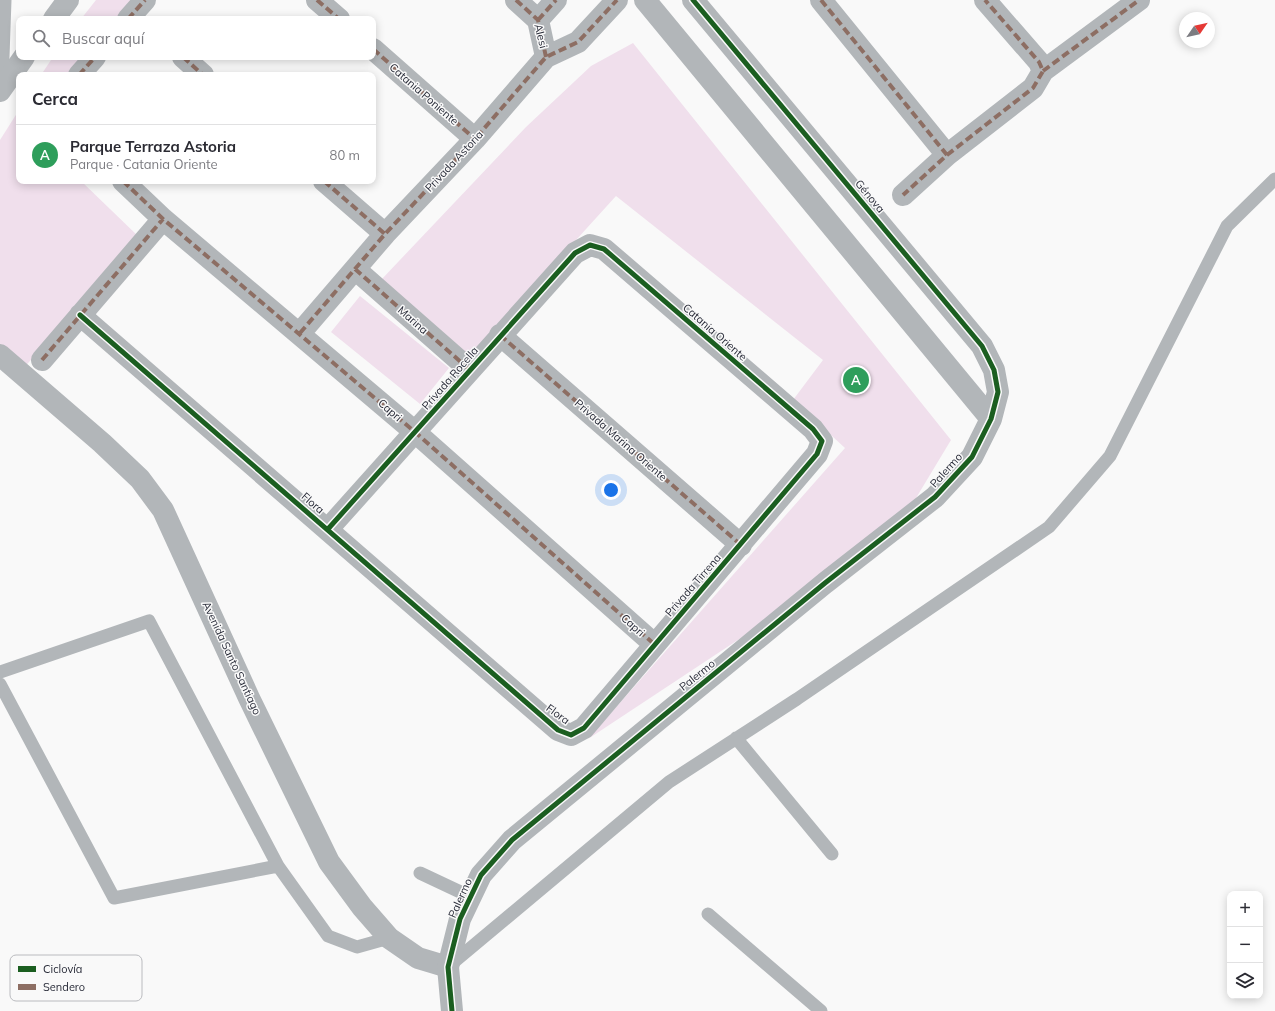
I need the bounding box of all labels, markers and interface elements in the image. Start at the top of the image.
north arrow [1179,12,1215,48]
search box [16,16,376,60]
street label: Alesi [531,22,551,50]
icon: search [30,27,52,49]
text: Buscar aquí [62,29,144,48]
street label: Catania Poniente [386,60,462,128]
text: Cerca [32,88,78,109]
street label: Privada Astoria [422,127,486,195]
text: Parque Terraza Astoria [70,137,236,156]
text: A [40,147,50,163]
text: 80 m [330,147,360,163]
text: Parque · Catania Oriente [70,156,218,172]
street label: Génova [852,177,888,215]
street label: Catania Oriente [680,300,750,364]
street label: Marina [395,303,431,337]
street label: Privada Rocella [419,344,481,412]
pin: A [843,365,869,395]
street label: Capri [375,396,405,424]
street label: Privada Marina Oriente [572,396,670,484]
street label: Palermo [927,450,965,490]
your location [601,480,621,500]
street label: Flora [299,489,327,517]
street label: Privada Tirrena [662,551,724,619]
street label: Avenida Santo Santiago [200,599,264,717]
street label: Capri [618,611,648,639]
street label: Palermo [676,656,718,694]
street label: Flora [544,701,572,727]
street label: Palermo [445,876,475,920]
map controls [1227,891,1263,999]
button: + [1227,891,1263,927]
button: − [1227,927,1263,963]
legend [10,955,142,1001]
text: Ciclovía [43,962,82,976]
button: layers [1227,963,1263,999]
text: Sendero [43,980,85,994]

